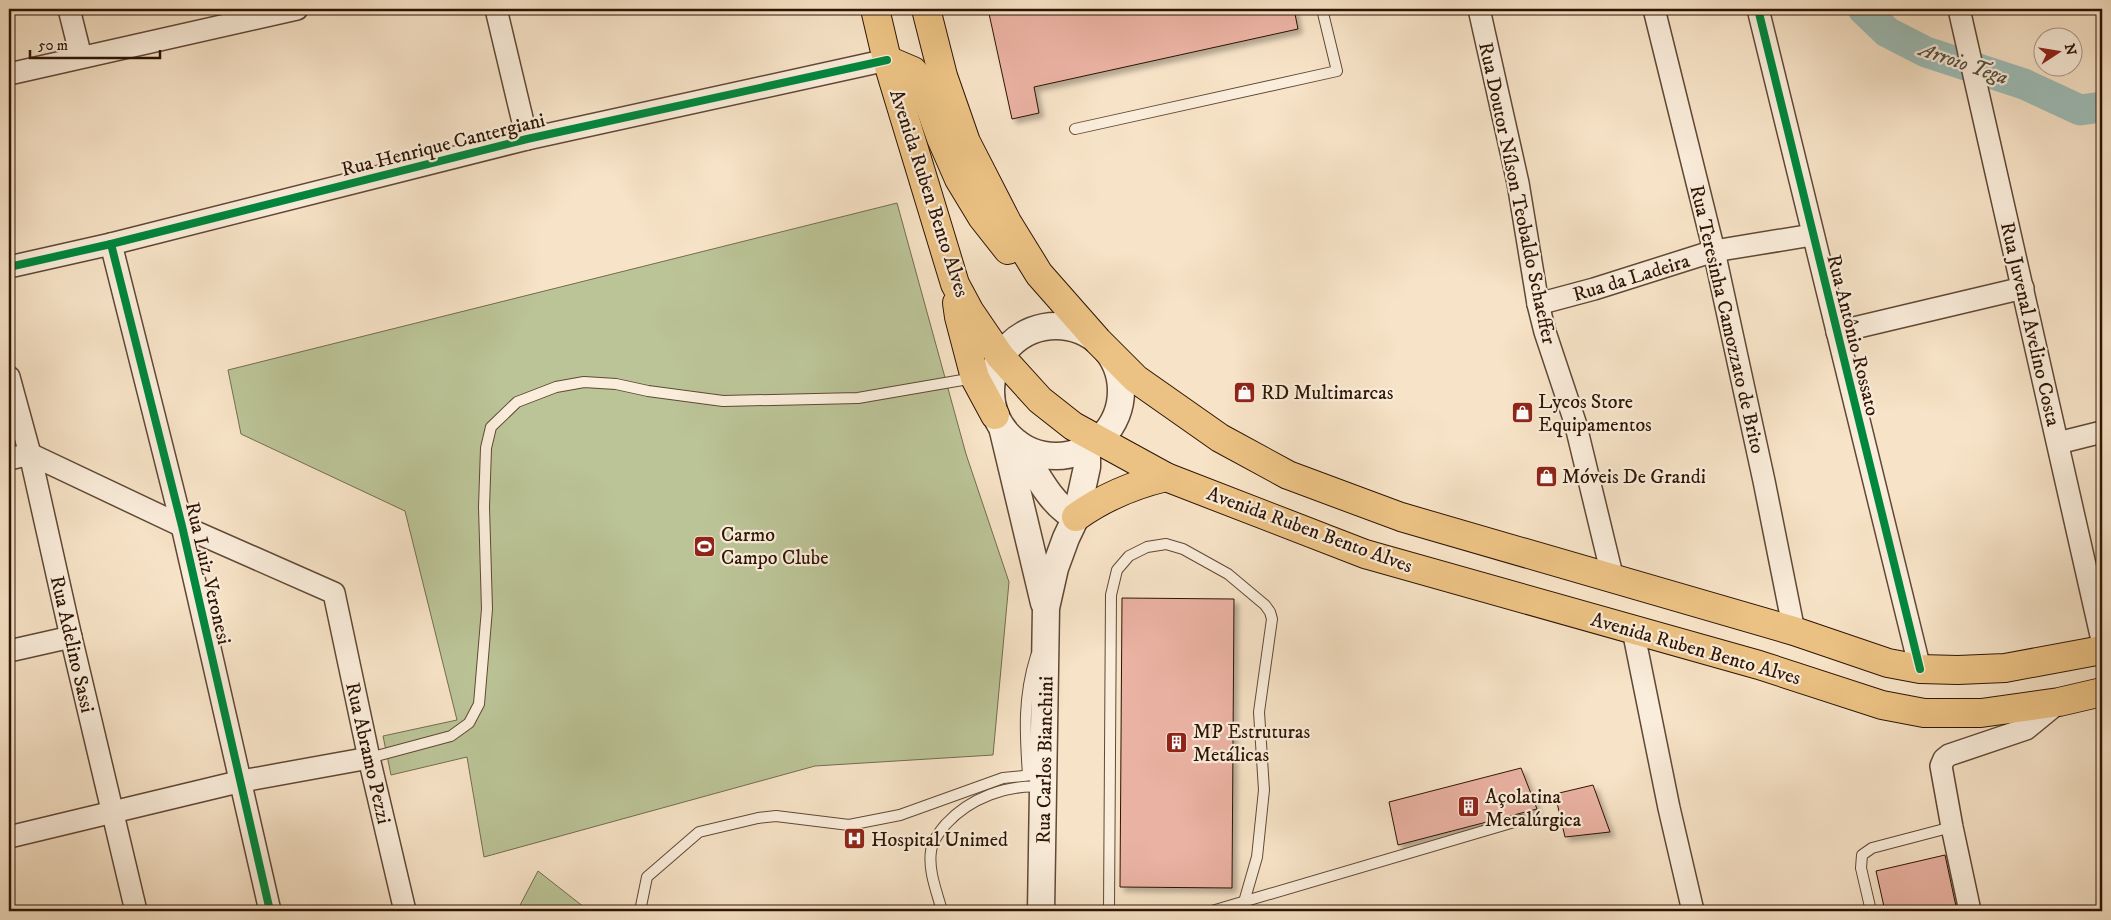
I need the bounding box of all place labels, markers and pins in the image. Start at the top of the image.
shop icon: RD Multimarcas [1233,380,1257,404]
place label: RD Multimarcas [1261,381,1394,406]
place label: Lycos Store Equipamentos [1538,390,1652,438]
shop icon: Lycos Store Equipamentos [1510,400,1534,424]
shop icon: Móveis De Grandi [1534,464,1558,488]
place label: Móveis De Grandi [1562,465,1706,490]
place label: Carmo Campo Clube [721,523,828,571]
sports icon: Carmo Campo Clube [693,534,717,558]
place label: MP Estruturas Metálicas [1193,720,1311,768]
building icon: MP Estruturas Metálicas [1165,731,1189,755]
place label: Açolatina Metalúrgica [1485,785,1582,833]
building icon: Açolatina Metalúrgica [1457,795,1481,819]
hospital icon: Hospital Unimed [843,827,867,851]
place label: Hospital Unimed [871,828,1008,853]

